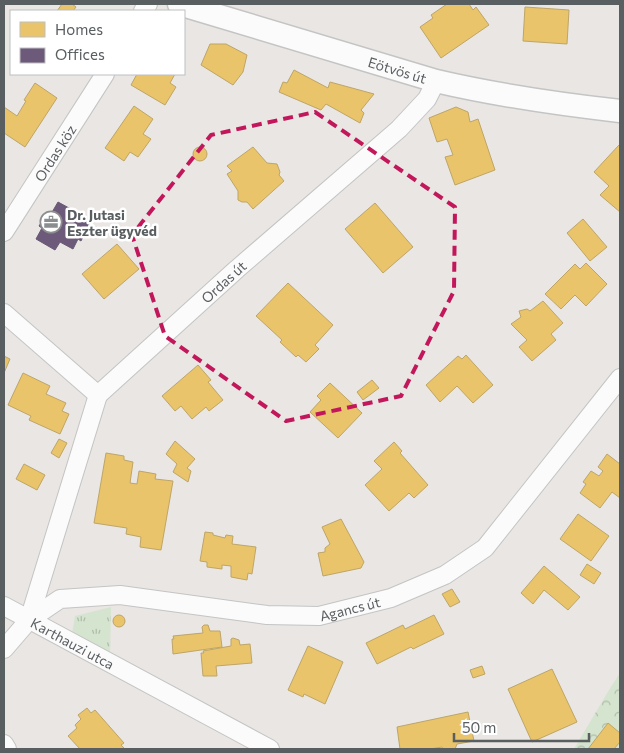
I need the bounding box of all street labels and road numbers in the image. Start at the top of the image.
street label: Eötvös út [366,53,429,86]
street label: Ordas köz [30,121,79,184]
street label: Ordas út [197,257,249,306]
street label: Agancs út [318,592,382,624]
street label: Karthauzi utca [28,614,117,672]

